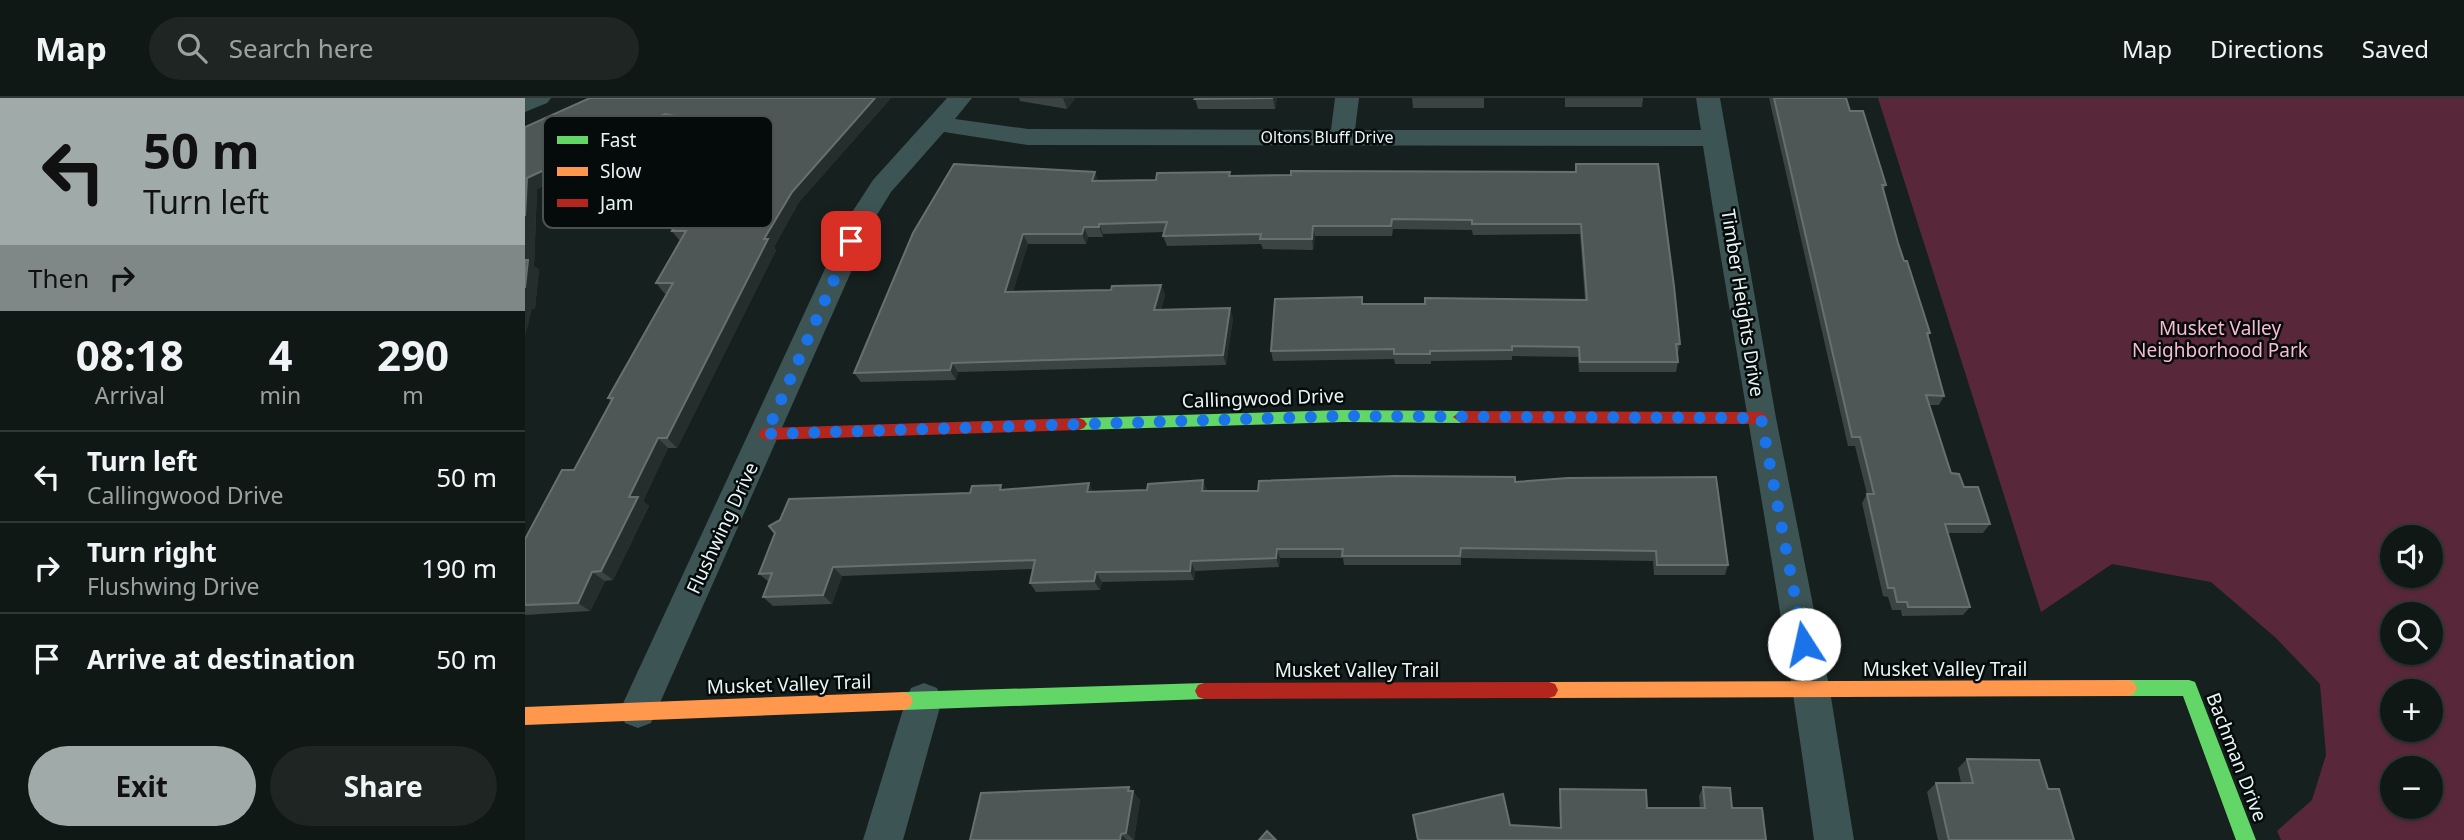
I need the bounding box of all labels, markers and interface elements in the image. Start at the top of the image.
search box [149,17,639,80]
text: Map [35,26,107,71]
icon: search [173,29,211,67]
text: Search here [229,30,373,66]
text: Map [2122,32,2172,65]
text: Directions [2210,32,2324,65]
text: Saved [2362,32,2429,65]
legend [543,116,773,228]
text: 50 m [143,117,260,183]
icon: left [28,126,119,217]
street label: Oltons Bluff Drive [1261,126,1393,148]
text: Fast [600,127,637,153]
text: Slow [600,158,641,184]
text: Turn left [143,180,269,223]
text: Jam [598,190,634,216]
street label: Timber Heights Drive [1715,207,1771,399]
pin [821,211,881,271]
icon: arrive [832,222,870,260]
icon: right [103,259,141,297]
text: Then [28,260,89,296]
park label: Musket Valley Neighborhood Park [2132,315,2308,363]
text: 08:18 [76,326,184,383]
text: 4 [268,326,292,383]
text: 290 [377,326,449,383]
text: Arrival [95,379,165,411]
text: min [260,379,301,411]
text: m [402,379,424,411]
street label: Callingwood Drive [1181,382,1345,414]
text: Turn left [87,443,198,479]
icon: left [28,458,66,496]
street label: Flushwing Drive [680,458,764,598]
text: 50 m [436,459,497,495]
text: Callingwood Drive [87,479,284,511]
map controls [2380,525,2443,819]
button: sound [2380,525,2443,588]
text: Turn right [87,534,217,570]
icon: right [28,549,66,587]
text: 190 m [421,550,497,586]
text: Flushwing Drive [87,570,260,602]
button: search [2380,602,2443,665]
position arrow [1767,607,1841,681]
icon: arrive [28,640,66,678]
text: Arrive at destination [87,641,356,677]
text: 50 m [436,641,497,677]
street label: Musket Valley Trail [1863,656,2027,682]
street label: Musket Valley Trail [1275,657,1439,683]
street label: Musket Valley Trail [706,668,872,700]
button: + [2380,679,2443,742]
street label: Bachman Drive [2201,689,2273,825]
button: Exit [28,746,256,826]
button: Share [270,746,497,826]
button: − [2380,756,2443,819]

